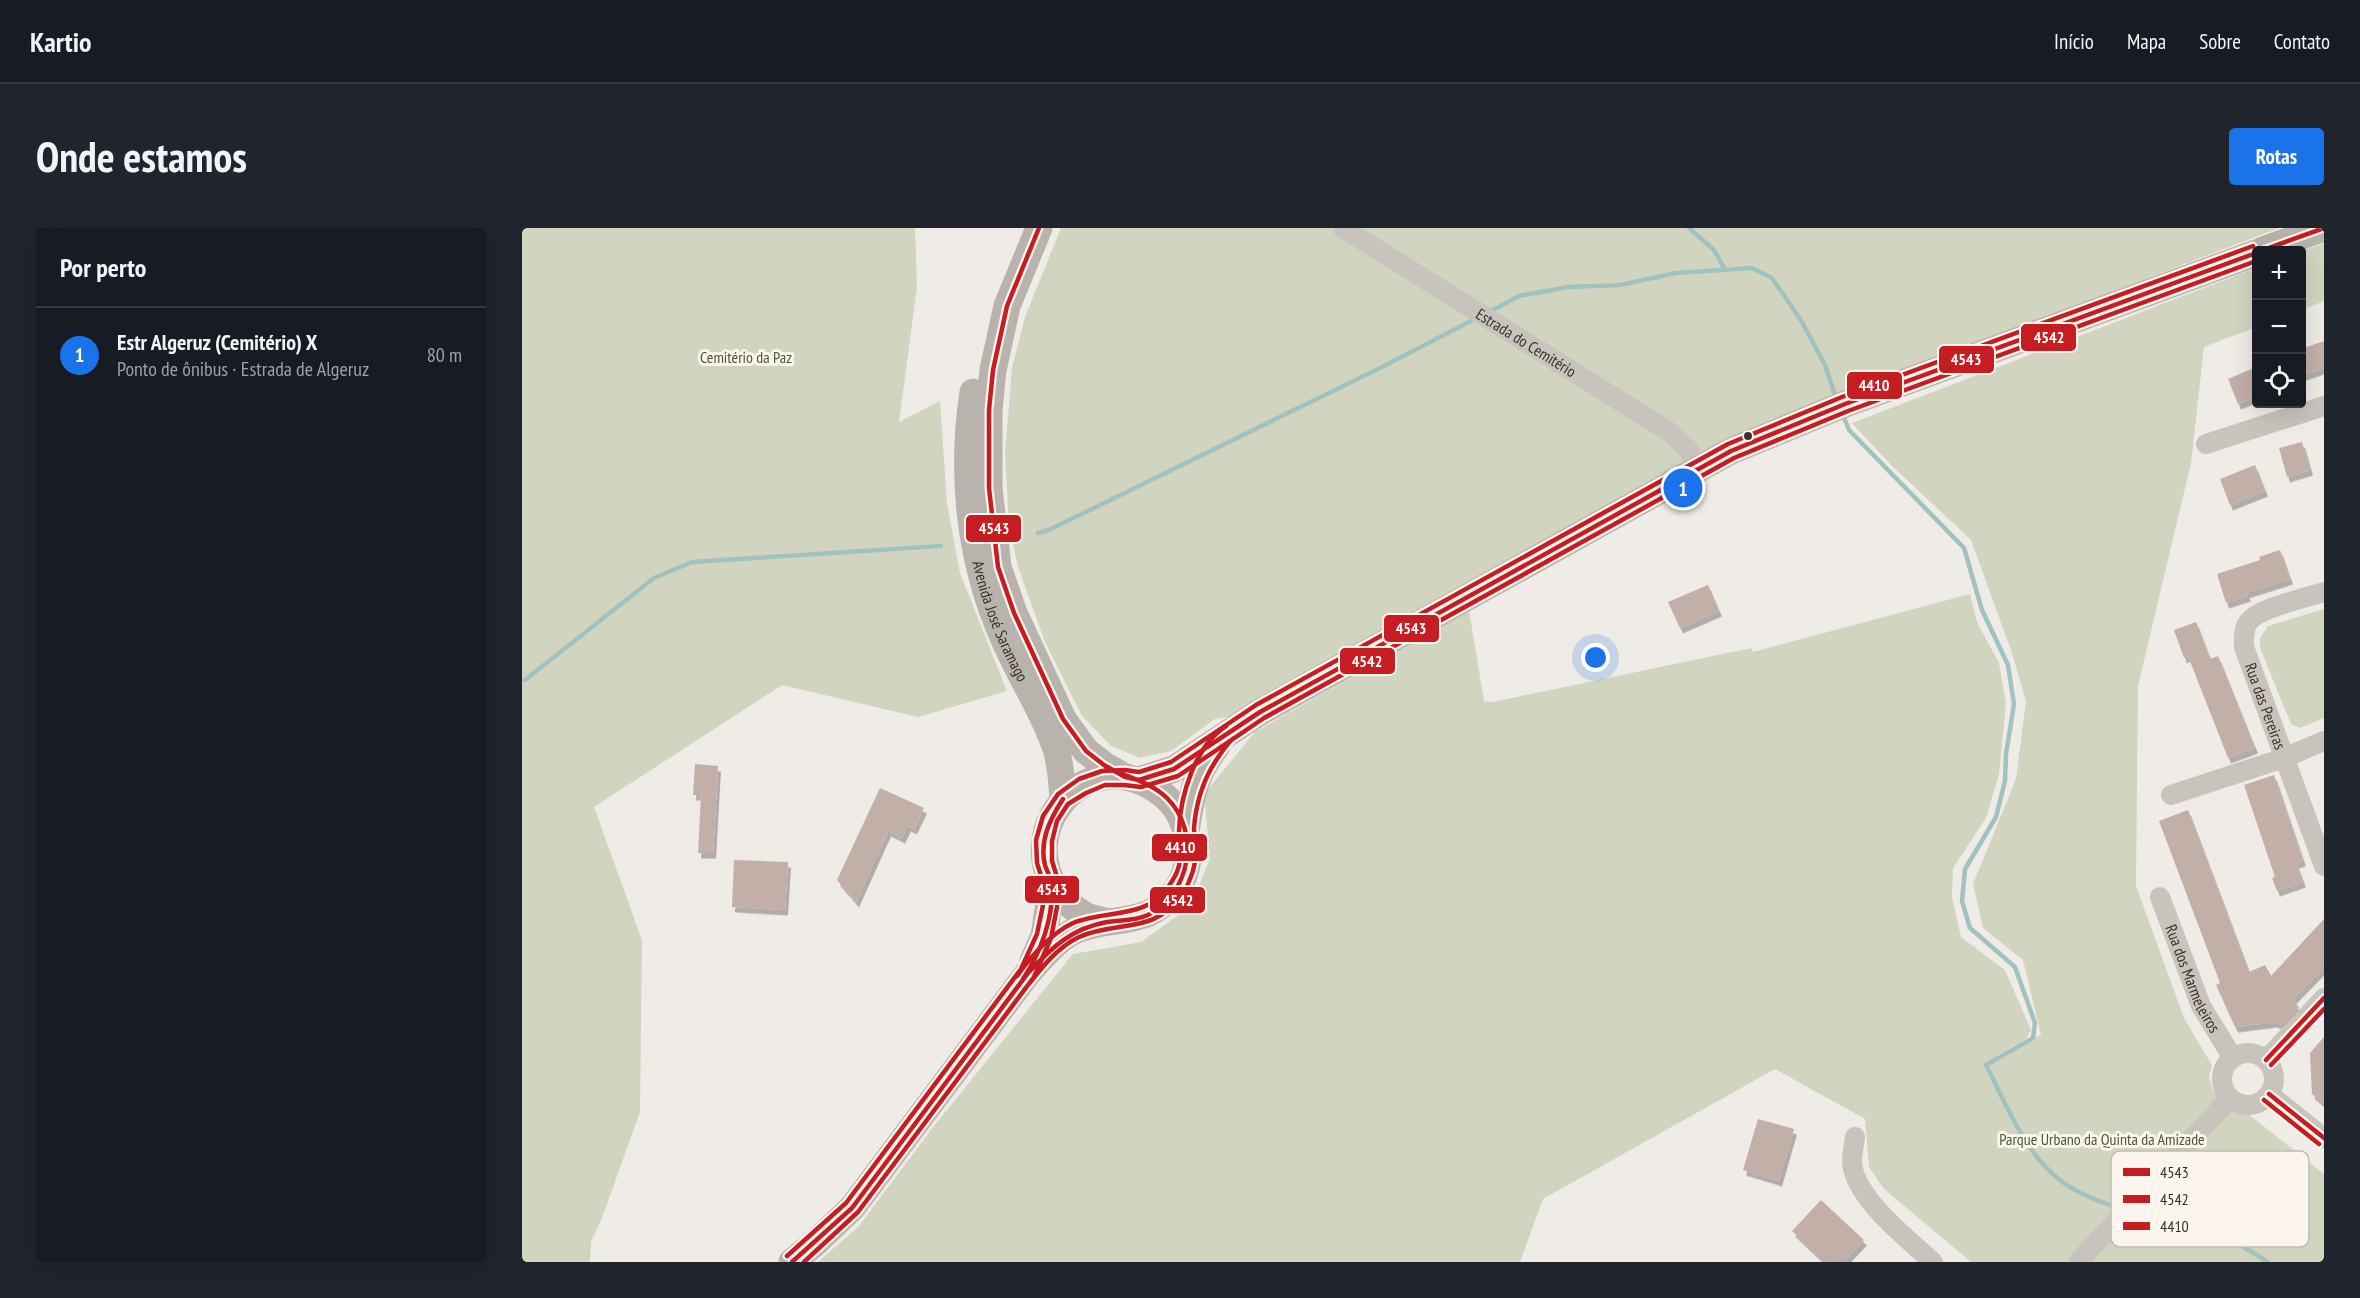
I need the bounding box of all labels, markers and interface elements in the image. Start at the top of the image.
text: Kartio [30,23,92,60]
text: Início [2054,28,2094,55]
text: Mapa [2127,28,2166,55]
text: Sobre [2199,28,2241,55]
text: Contato [2274,28,2330,55]
button: Rotas [2229,128,2324,185]
text: Onde estamos [36,129,247,184]
map controls [2252,246,2306,408]
button: + [2252,246,2306,300]
text: Por perto [60,251,146,284]
button: − [2252,300,2306,354]
street label: Estrada do Cemitério [1472,304,1580,381]
line badge: 4542 [2020,323,2077,352]
text: 4542 [2034,327,2064,347]
text: Estr Algeruz (Cemitério) X [117,328,317,356]
text: 1 [75,342,84,368]
text: 80 m [427,342,462,368]
line badge: 4543 [1938,345,1995,374]
park label: Cemitério da Paz [700,347,792,367]
text: 4543 [1951,349,1981,369]
button: locate [2252,354,2306,408]
text: Ponto de ônibus · Estrada de Algeruz [117,356,369,382]
line badge: 4410 [1846,371,1903,400]
text: 4410 [1859,375,1890,395]
unlabelled marker [1742,430,1754,442]
pin: 1 [1664,466,1702,510]
line badge: 4543 [965,514,1022,543]
text: 4543 [979,518,1009,538]
street label: Avenida José Saramago [968,559,1033,685]
line badge: 4543 [1383,614,1440,643]
text: 4543 [1396,618,1426,638]
your location [1581,643,1610,672]
line badge: 4542 [1339,647,1396,675]
text: 4542 [1352,651,1382,671]
street label: Rua das Pereiras [2241,660,2291,752]
line badge: 4410 [1151,833,1208,862]
text: 4410 [1165,837,1196,857]
line badge: 4543 [1024,875,1080,904]
text: 4543 [1037,879,1067,899]
line badge: 4542 [1149,886,1206,914]
text: 4542 [1163,890,1193,910]
street label: Rua dos Marmeleiros [2161,922,2225,1036]
park label: Parque Urbano da Quinta da Amizade [1999,1129,2205,1149]
legend [2111,1151,2309,1247]
text: 4543 [2160,1162,2189,1182]
text: 4542 [2160,1189,2189,1209]
text: 4410 [2160,1216,2189,1236]

